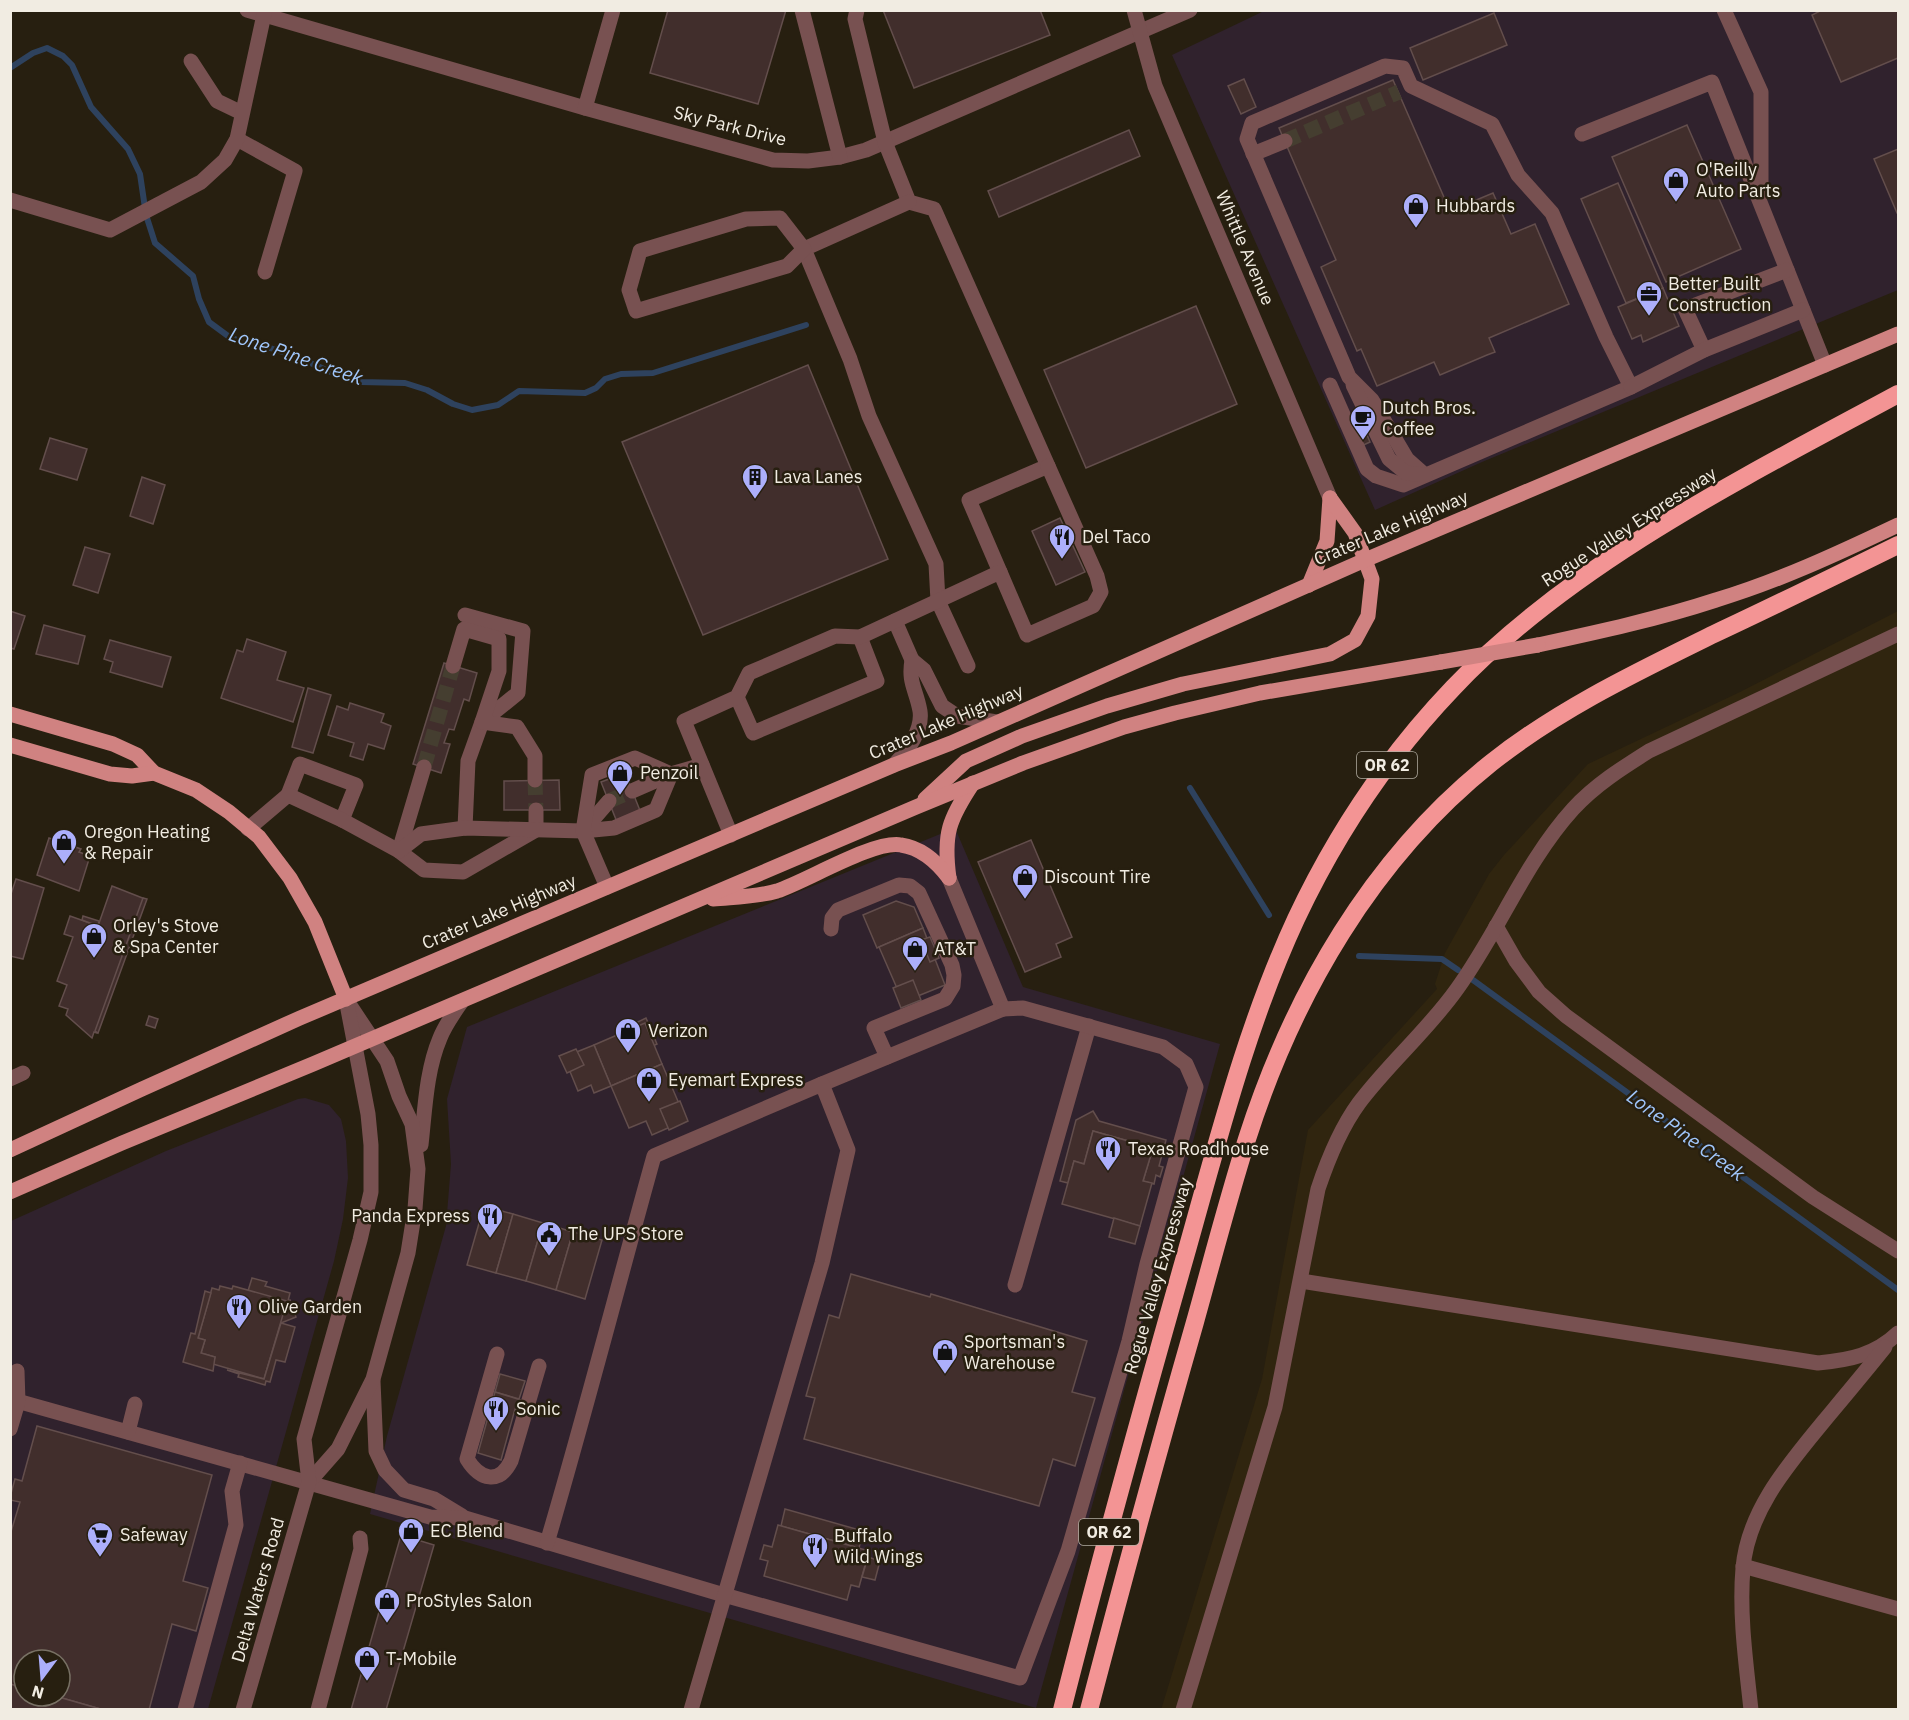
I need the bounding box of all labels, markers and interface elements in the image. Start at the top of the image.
street label: Sky Park Drive [671,100,789,151]
place label: O'Reilly Auto Parts [1696,158,1780,202]
shop icon: O'Reilly Auto Parts [1661,165,1691,203]
street label: Whittle Avenue [1211,187,1280,309]
shop icon: Hubbards [1401,191,1431,229]
place label: Hubbards [1436,194,1515,217]
place label: Better Built Construction [1668,272,1771,316]
office icon: Better Built Construction [1634,279,1664,317]
water label: Lone Pine Creek [226,320,367,391]
place label: Dutch Bros. Coffee [1382,396,1476,440]
cafe icon: Dutch Bros. Coffee [1348,403,1378,441]
street label: Rogue Valley Expressway [1537,461,1720,592]
building icon: Lava Lanes [740,462,770,500]
place label: Lava Lanes [774,465,863,488]
street label: Crater Lake Highway [1310,485,1471,570]
restaurant icon: Del Taco [1047,522,1077,560]
place label: Del Taco [1082,525,1151,548]
street label: Crater Lake Highway [865,679,1026,764]
road number: OR 62 [1357,752,1417,778]
shop icon: Penzoil [605,758,635,796]
place label: Penzoil [640,761,698,784]
place label: Oregon Heating & Repair [84,820,210,864]
shop icon: Oregon Heating & Repair [49,827,79,865]
shop icon: Discount Tire [1010,862,1040,900]
place label: Discount Tire [1044,865,1151,888]
street label: Crater Lake Highway [418,869,579,954]
place label: Orley's Stove & Spa Center [113,914,219,958]
shop icon: Orley's Stove & Spa Center [79,921,109,959]
shop icon: AT&T [900,934,930,972]
place label: AT&T [934,937,976,960]
shop icon: Verizon [613,1016,643,1054]
place label: Verizon [648,1019,708,1042]
shop icon: Eyemart Express [634,1065,664,1103]
place label: Eyemart Express [668,1068,804,1091]
water label: Lone Pine Creek [1622,1083,1751,1187]
restaurant icon: Texas Roadhouse [1093,1134,1123,1172]
place label: Texas Roadhouse [1128,1137,1269,1160]
street label: Rogue Valley Expressway [1118,1175,1197,1377]
restaurant icon: Panda Express [475,1201,505,1239]
place label: Panda Express [351,1204,470,1227]
public building icon: The UPS Store [534,1219,564,1257]
place label: The UPS Store [568,1222,684,1245]
restaurant icon: Olive Garden [224,1292,254,1330]
place label: Olive Garden [258,1295,362,1318]
place label: Sportsman's Warehouse [964,1330,1065,1374]
shop icon: Sportsman's Warehouse [930,1337,960,1375]
restaurant icon: Sonic [481,1394,511,1432]
place label: Sonic [516,1397,560,1420]
street label: Delta Waters Road [226,1515,289,1665]
shop icon: EC Blend [396,1516,426,1554]
place label: EC Blend [430,1519,503,1542]
road number: OR 62 [1079,1519,1139,1545]
supermarket icon: Safeway [85,1520,115,1558]
place label: Safeway [120,1523,188,1546]
place label: Buffalo Wild Wings [834,1524,923,1568]
restaurant icon: Buffalo Wild Wings [800,1531,830,1569]
shop icon: ProStyles Salon [372,1586,402,1624]
place label: ProStyles Salon [406,1589,532,1612]
shop icon: T-Mobile [352,1644,382,1682]
place label: T-Mobile [386,1647,457,1670]
north arrow [12,1648,72,1708]
text: N [30,1681,46,1704]

